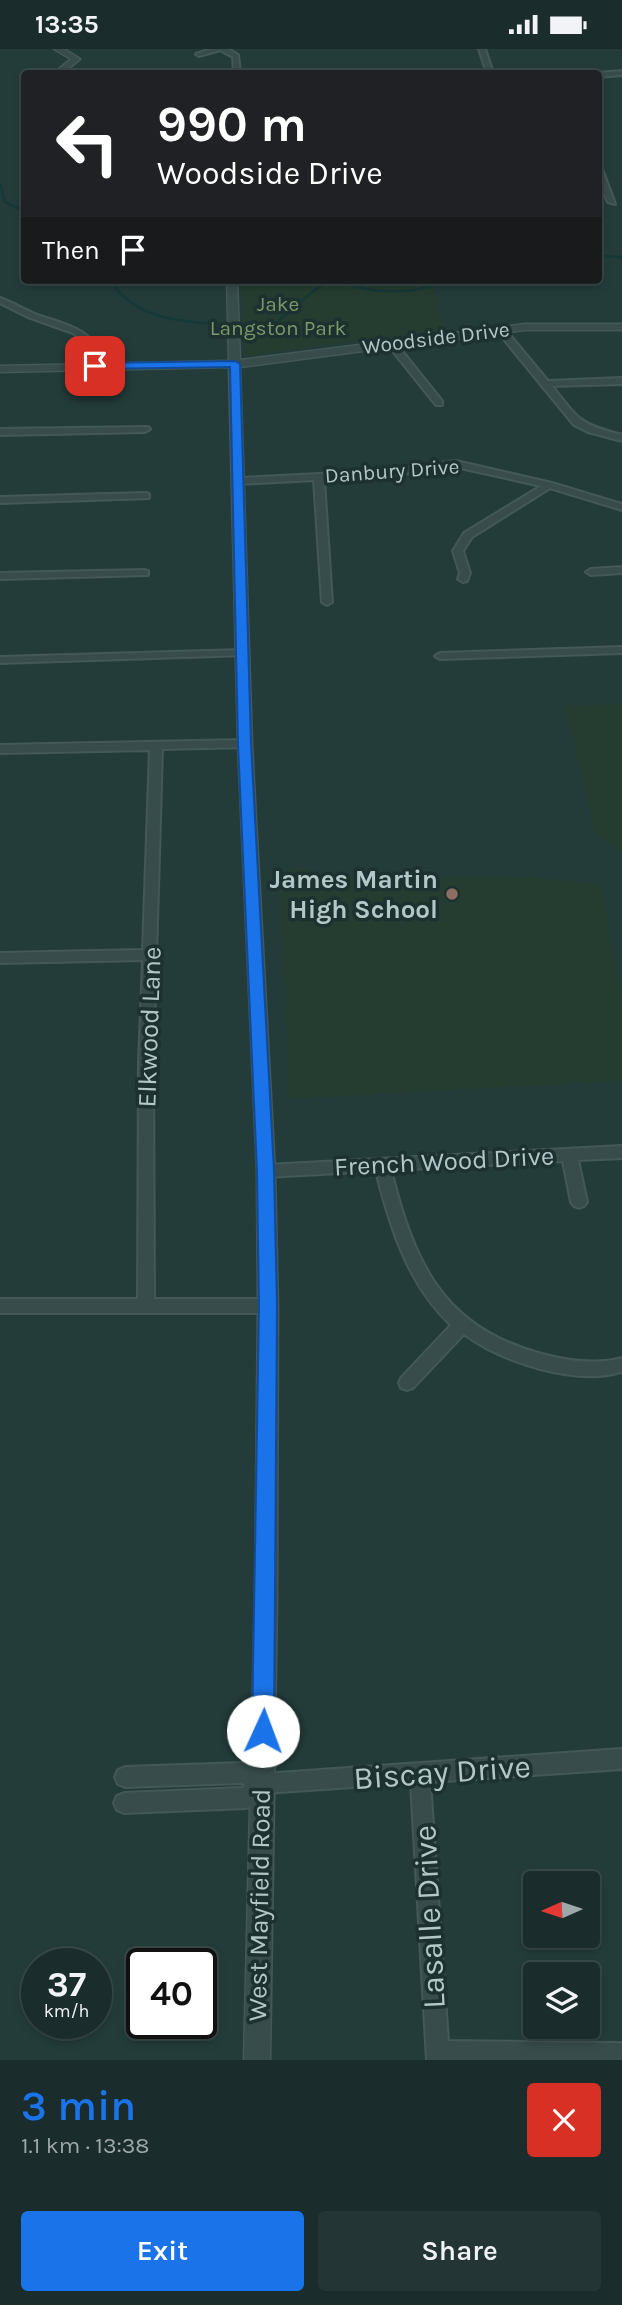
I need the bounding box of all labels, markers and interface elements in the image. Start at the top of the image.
text: 13:35 [35,9,99,40]
text: 990 m [157,96,307,153]
icon: left [42,98,133,189]
text: Woodside Drive [157,155,383,192]
icon: arrive [114,231,152,269]
text: Then [42,235,100,266]
park label: Jake Langston Park [210,292,346,340]
street label: Woodside Drive [361,317,511,359]
pin [65,336,125,396]
icon: arrive [76,347,114,385]
street label: Danbury Drive [324,454,460,488]
place label: James Martin High School [269,864,438,925]
marker: James Martin High School [444,886,460,902]
street label: Elkwood Lane [131,946,168,1108]
street label: French Wood Drive [333,1140,555,1183]
position arrow [226,1694,300,1768]
street label: Biscay Drive [352,1748,532,1797]
street label: West Mayfield Road [242,1788,277,2022]
street label: Lasalle Drive [406,1824,453,2010]
north arrow [523,1871,600,1948]
map controls [523,1871,600,2039]
speed limit sign: 40 [126,1948,217,2039]
button: layers [523,1962,600,2039]
text: 37 [47,1964,86,2005]
text: km/h [44,2000,89,2022]
text: 3 min [21,2081,136,2131]
button: close [527,2083,601,2157]
text: 1.1 km · 13:38 [21,2132,149,2159]
button: Exit [21,2211,304,2291]
button: Share [318,2211,601,2291]

